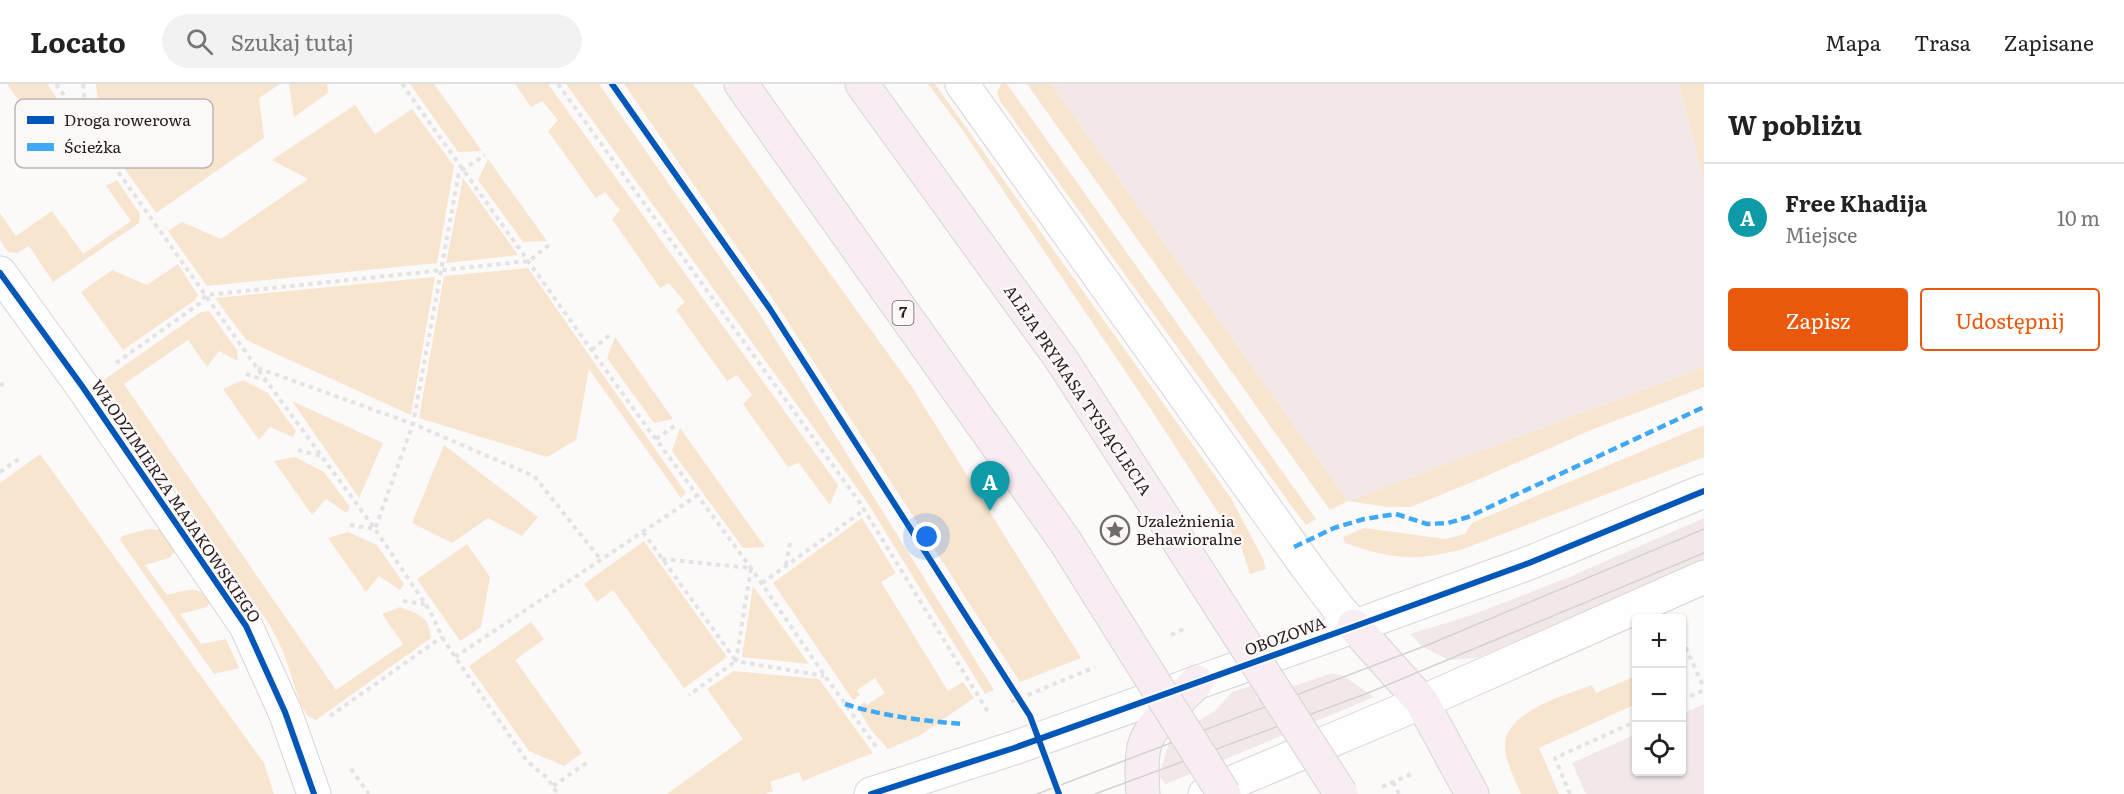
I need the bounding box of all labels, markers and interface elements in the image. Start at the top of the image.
search box [162,14,582,68]
text: Locato [30,20,126,62]
icon: search [183,25,216,58]
text: Szukaj tutaj [231,25,354,58]
text: Mapa [1825,26,1881,57]
text: Trasa [1914,26,1971,57]
text: Zapisane [2004,26,2094,57]
legend [15,99,213,168]
text: W pobliżu [1728,104,1862,143]
text: Droga rowerowa [64,107,191,131]
text: Ścieżka [64,134,122,158]
text: Free Khadija [1785,186,1927,219]
text: A [1740,202,1755,232]
text: 10 m [2057,202,2100,232]
text: Miejsce [1785,219,1857,249]
street label: ALEJA PRYMASA TYSIĄCLECIA [999,279,1159,500]
button: Zapisz [1728,288,1908,351]
button: Udostępnij [1920,288,2100,351]
road number: 7 [892,301,914,325]
street label: WŁODZIMIERZA MAJAKOWSKIEGO [86,374,268,627]
pin: A [970,462,1010,511]
place label: Uzależnienia Behawioralne [1136,508,1242,550]
place icon: Uzależnienia Behawioralne [1099,514,1131,546]
your location [912,522,941,551]
street label: OBOZOWA [1241,609,1329,661]
map controls [1632,614,1686,776]
button: + [1632,614,1686,668]
button: − [1632,668,1686,722]
button: locate [1632,722,1686,776]

